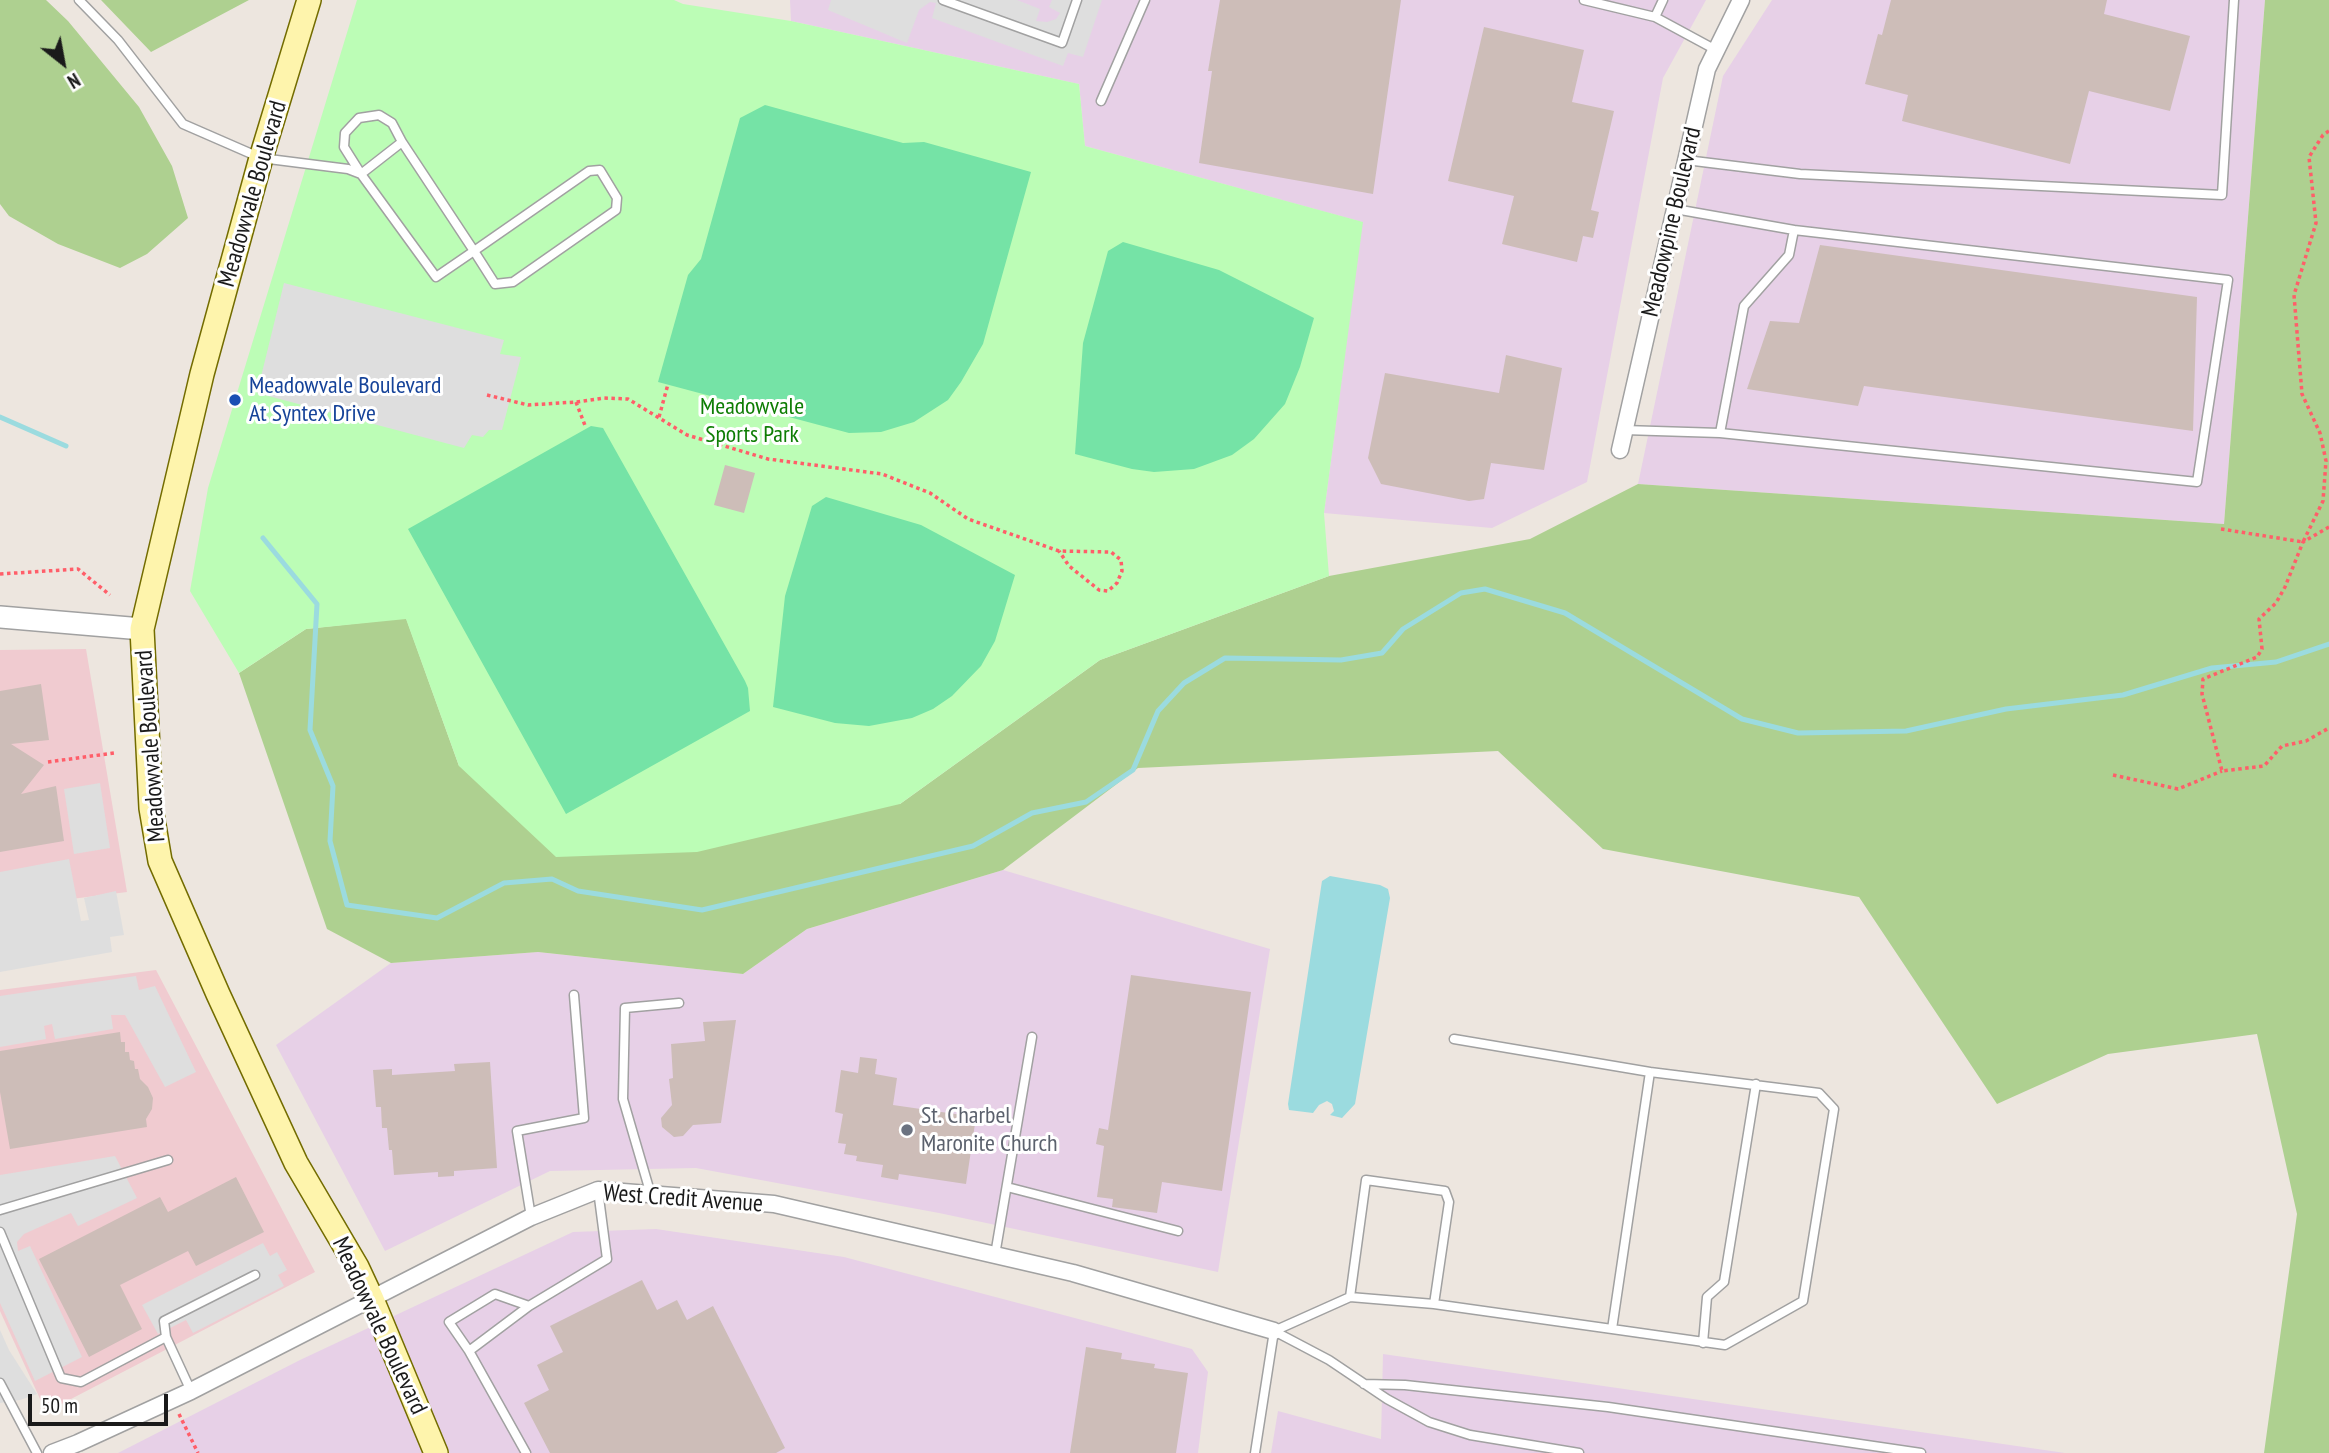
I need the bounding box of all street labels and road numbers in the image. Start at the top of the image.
street label: Meadowvale Boulevard [213,98,293,290]
street label: Meadowpine Boulevard [1636,124,1708,320]
street label: Meadowvale Boulevard [130,649,172,843]
street label: West Credit Avenue [602,1179,764,1219]
street label: Meadowvale Boulevard [325,1233,433,1419]

